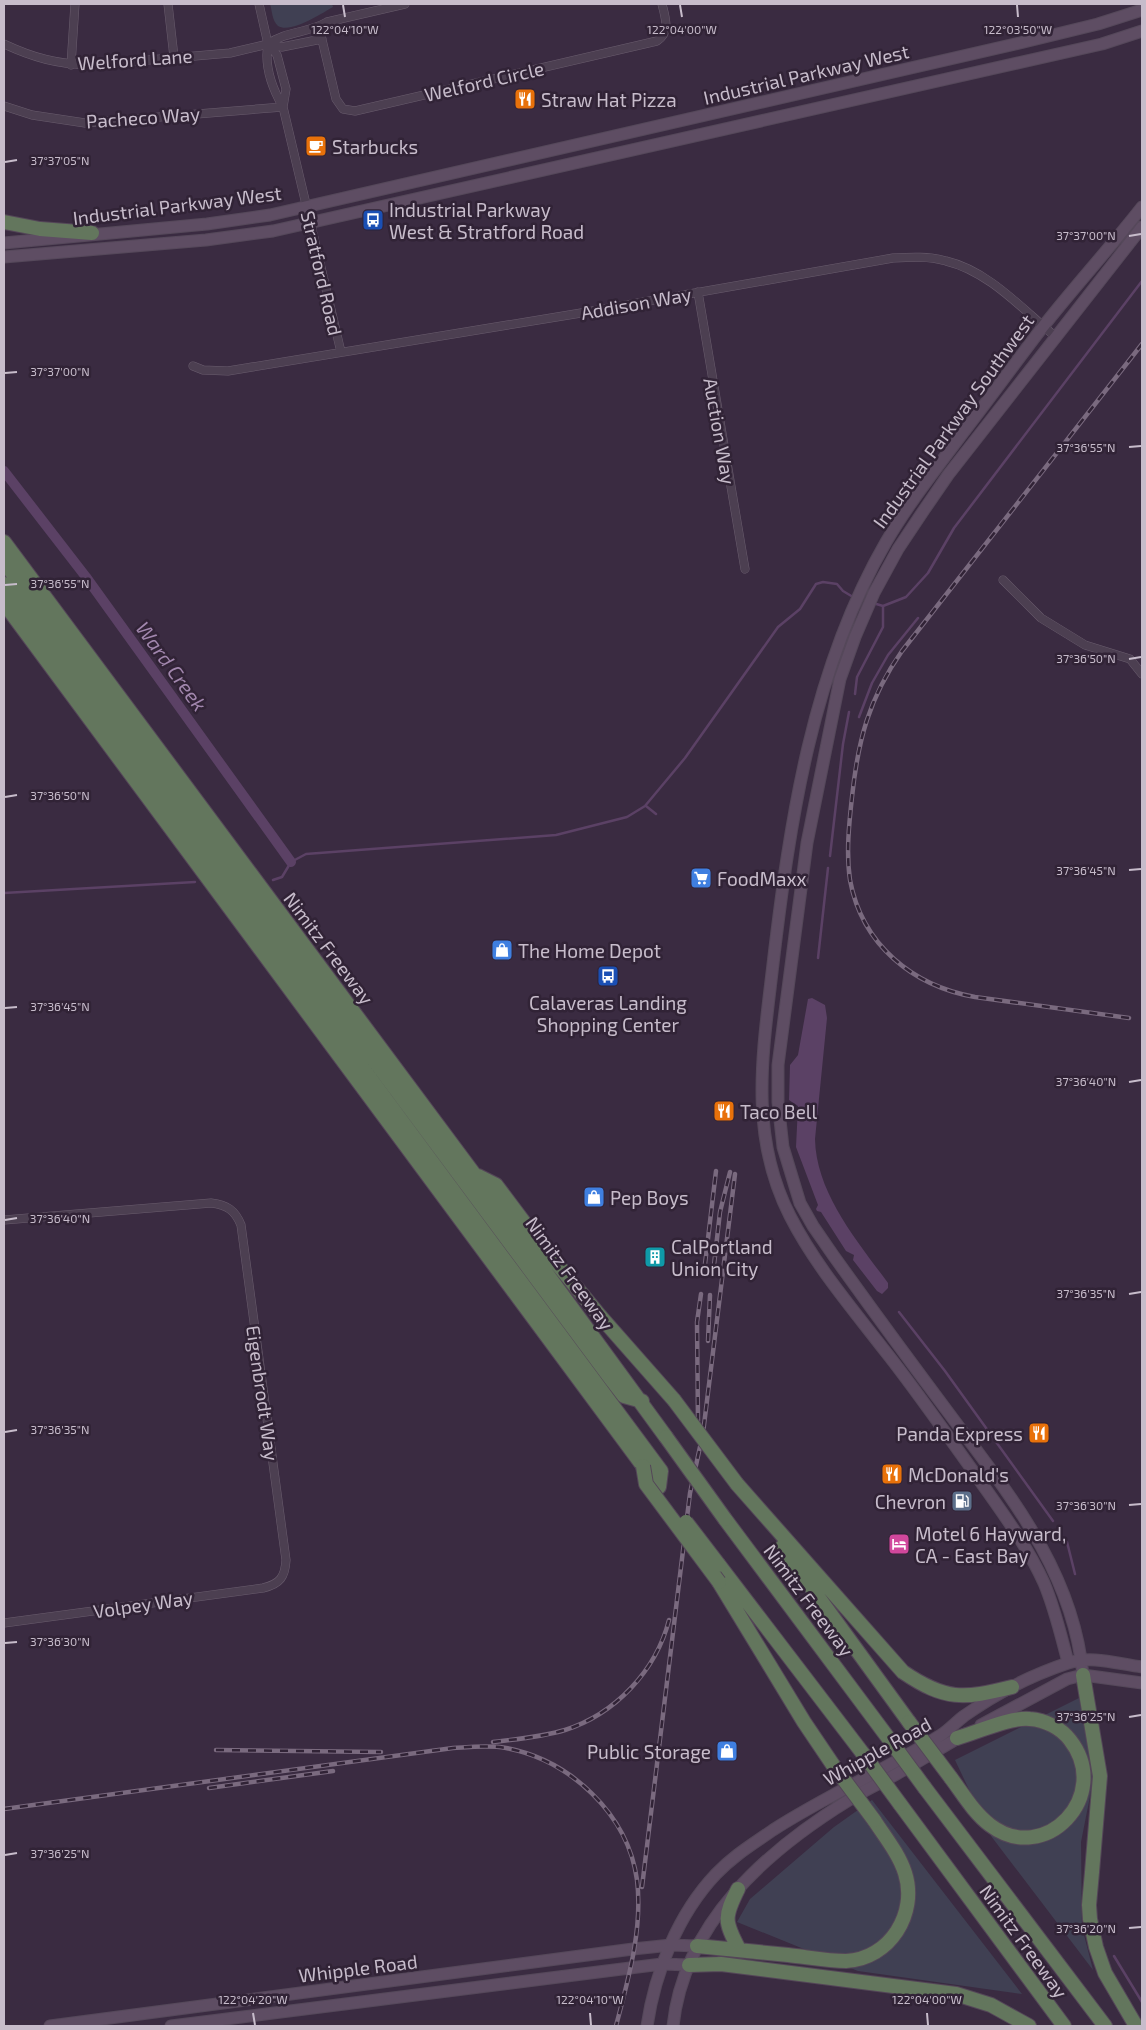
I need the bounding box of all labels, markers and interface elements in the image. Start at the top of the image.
text: 122°04'10"W [311,22,379,36]
text: 122°04'00"W [647,22,717,36]
text: 122°03'50"W [984,22,1052,36]
street label: Industrial Parkway West [701,39,911,109]
street label: Welford Lane [77,44,193,74]
street label: Welford Circle [422,56,546,106]
restaurant icon: Straw Hat Pizza [513,87,537,111]
place label: Straw Hat Pizza [541,88,677,111]
street label: Pacheco Way [85,102,201,132]
cafe icon: Starbucks [304,134,328,158]
place label: Starbucks [332,135,418,158]
text: 37°37'05"N [31,153,89,167]
street label: Industrial Parkway West [71,181,283,229]
place label: Industrial Parkway West & Stratford Road [389,198,584,243]
street label: Stratford Road [296,208,348,338]
bus stop icon: Industrial Parkway West & Stratford Road [361,208,385,232]
text: 37°37'00"N [1056,228,1116,242]
street label: Addison Way [579,282,693,324]
street label: Industrial Parkway Southwest [868,310,1038,532]
text: 37°37'00"N [30,364,90,378]
street label: Auction Way [699,376,741,486]
text: 37°36'55"N [1057,440,1115,454]
text: 37°36'55"N [31,576,89,590]
water label: Ward Creek [132,617,212,715]
text: 37°36'50"N [1056,651,1116,665]
text: 37°36'50"N [30,788,90,802]
text: 37°36'45"N [1056,863,1116,877]
supermarket icon: FoodMaxx [689,866,713,890]
place label: FoodMaxx [717,867,807,890]
street label: Nimitz Freeway [279,887,379,1009]
shop icon: The Home Depot [490,938,514,962]
place label: The Home Depot [518,939,661,962]
bus stop icon: Calaveras Landing Shopping Center [596,964,620,988]
place label: Calaveras Landing Shopping Center [529,991,687,1036]
text: 37°36'45"N [30,999,90,1013]
text: 37°36'40"N [1056,1074,1116,1088]
restaurant icon: Taco Bell [712,1099,736,1123]
place label: Taco Bell [740,1100,817,1123]
shop icon: Pep Boys [582,1185,606,1209]
place label: Pep Boys [610,1186,689,1209]
text: 37°36'40"N [30,1211,90,1225]
street label: Nimitz Freeway [521,1212,619,1334]
place label: CalPortland Union City [671,1235,773,1280]
building icon: CalPortland Union City [643,1245,667,1269]
text: 37°36'35"N [1056,1286,1116,1300]
street label: Eigenbrodt Way [242,1324,284,1462]
restaurant icon: Panda Express [1027,1421,1051,1445]
text: 37°36'35"N [30,1422,90,1436]
place label: Panda Express [896,1422,1023,1445]
restaurant icon: McDonald's [880,1462,904,1486]
place label: McDonald's [908,1463,1009,1486]
fuel station icon: Chevron [950,1489,974,1513]
place label: Chevron [875,1490,946,1513]
text: 37°36'30"N [1056,1498,1116,1512]
place label: Motel 6 Hayward, CA - East Bay [915,1522,1066,1567]
hotel icon: Motel 6 Hayward, CA - East Bay [887,1532,911,1556]
street label: Nimitz Freeway [759,1539,859,1661]
street label: Volpey Way [92,1586,194,1622]
text: 37°36'30"N [30,1634,90,1648]
text: 37°36'25"N [1056,1709,1116,1723]
street label: Whipple Road [819,1712,935,1790]
shop icon: Public Storage [715,1739,739,1763]
place label: Public Storage [587,1740,711,1763]
text: 37°36'25"N [30,1846,90,1860]
street label: Nimitz Freeway [975,1880,1073,2002]
text: 37°36'20"N [1056,1921,1116,1935]
street label: Whipple Road [297,1949,419,1987]
text: 122°04'20"W [218,1992,288,2006]
text: 122°04'10"W [556,1992,624,2006]
text: 122°04'00"W [892,1992,962,2006]

